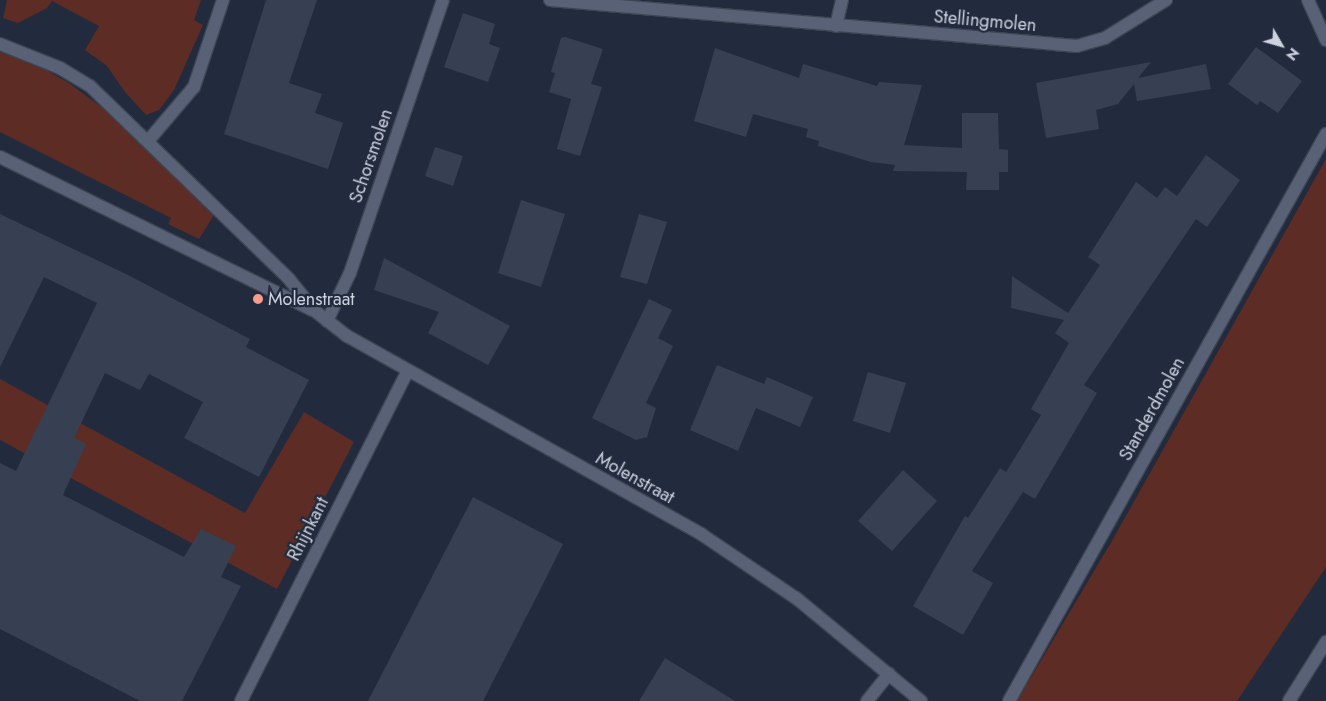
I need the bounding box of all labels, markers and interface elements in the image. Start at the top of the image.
street label: Stellingmolen [933,6,1037,36]
north arrow [1256,20,1306,70]
text: N [1282,44,1304,65]
street label: Schorsmolen [345,106,397,206]
place label: Molenstraat [268,288,355,310]
marker: Molenstraat [252,293,264,305]
street label: Standerdmolen [1115,353,1189,465]
street label: Molenstraat [592,448,678,508]
street label: Rhijnkant [283,494,333,564]

